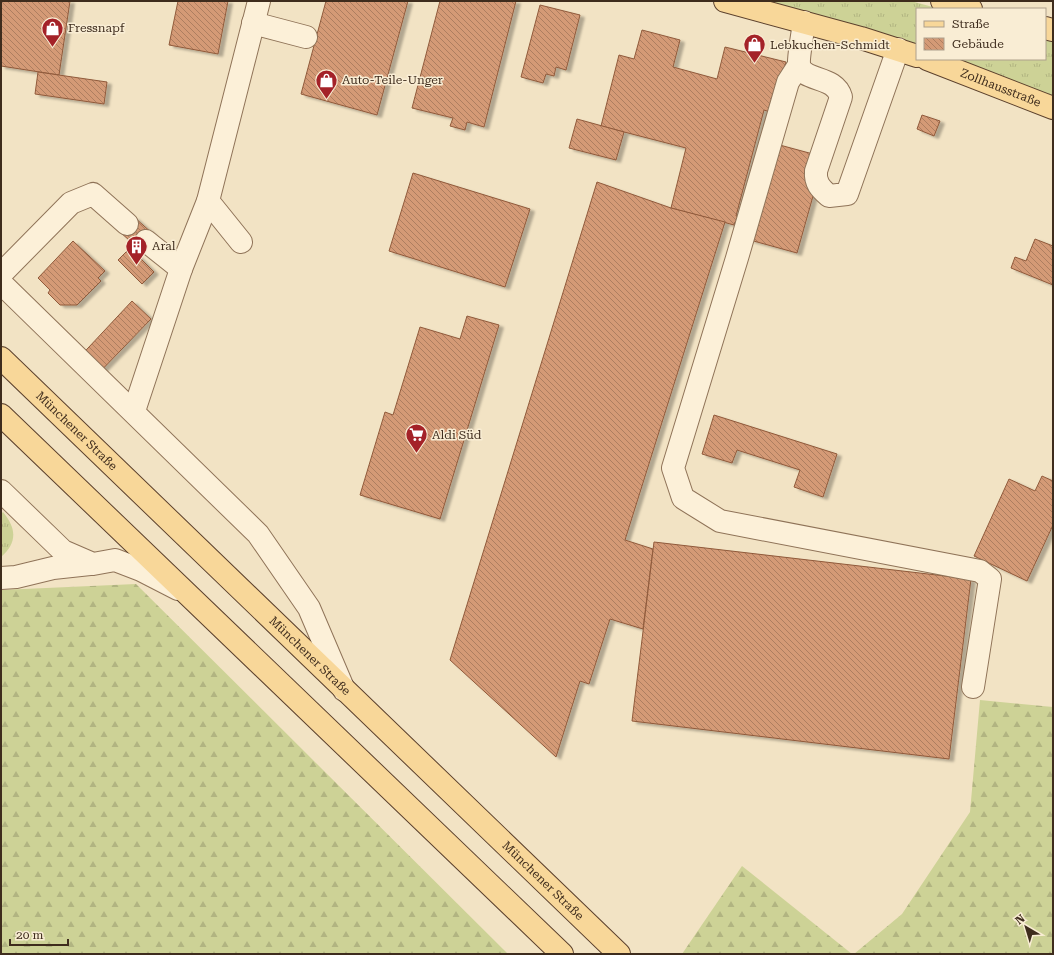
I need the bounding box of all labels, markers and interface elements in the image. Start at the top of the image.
legend [916,8,1046,60]
shop icon: Fressnapf [40,15,66,48]
text: Straße [952,17,990,31]
place label: Fressnapf [68,21,125,35]
shop icon: Lebkuchen-Schmidt [741,32,767,65]
text: Gebäude [952,37,1004,51]
place label: Lebkuchen-Schmidt [770,38,890,52]
street label: Zollhausstraße [958,66,1043,110]
shop icon: Auto-Teile-Unger [314,67,340,100]
place label: Auto-Teile-Unger [342,73,443,87]
building icon: Aral [123,233,149,266]
place label: Aral [152,239,176,253]
street label: Münchener Straße [33,389,120,473]
supermarket icon: Aldi Süd [403,422,429,455]
place label: Aldi Süd [432,428,482,442]
street label: Münchener Straße [266,613,354,698]
street label: Münchener Straße [500,838,587,923]
north arrow [1006,907,1046,947]
text: N [1013,911,1028,927]
scale bar [10,921,68,947]
text: 20 m [16,928,43,942]

